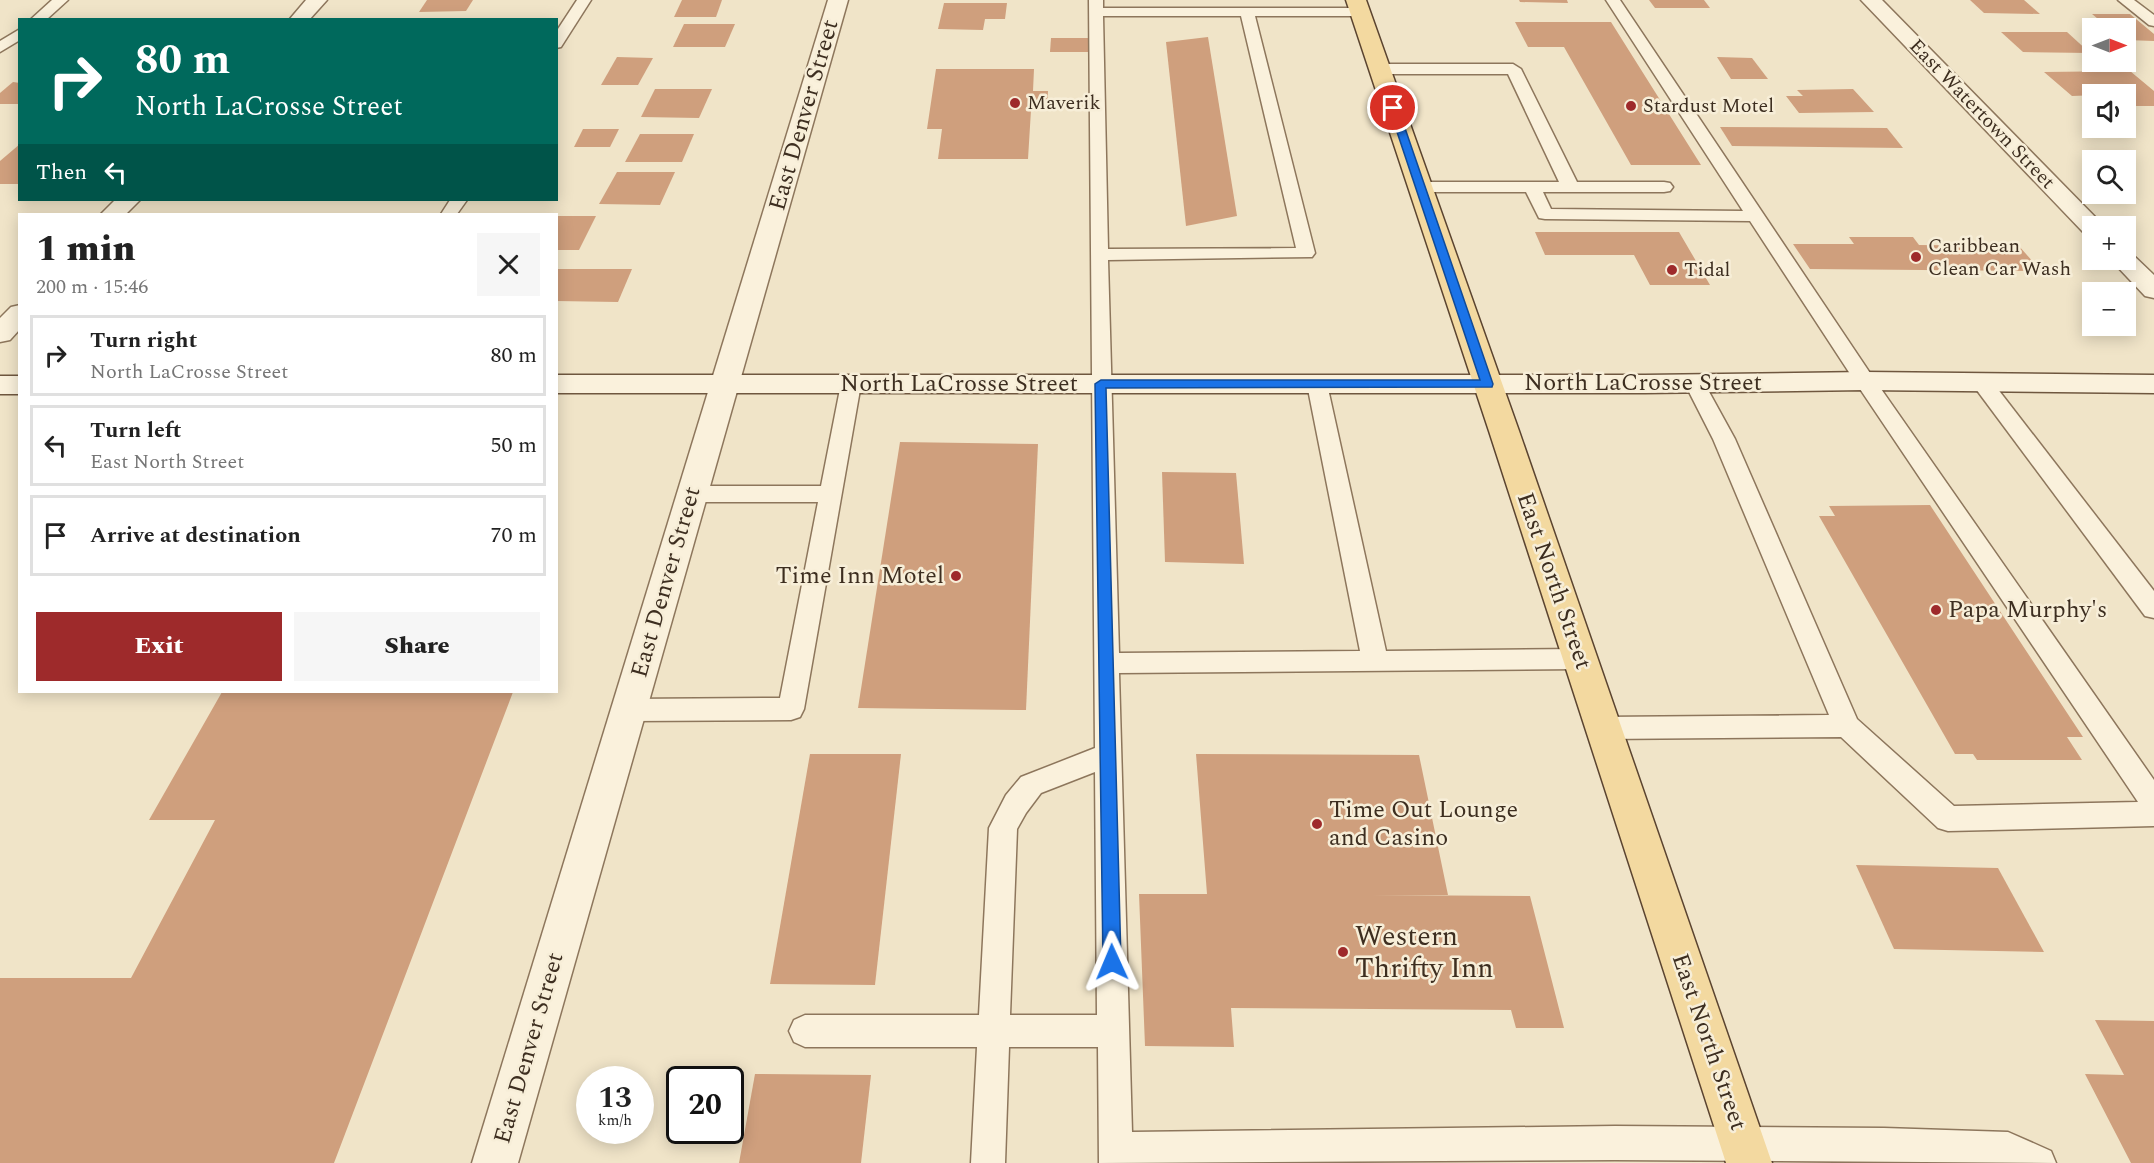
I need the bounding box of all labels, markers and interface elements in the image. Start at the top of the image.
street label: East Denver Street [759,15,849,215]
north arrow [2082,18,2136,72]
map controls [2082,18,2136,336]
text: 80 m [135,29,230,92]
street label: East Watertown Street [1902,32,2062,196]
icon: right [36,42,114,120]
pin [1367,82,1418,133]
button: sound [2082,84,2136,138]
text: North LaCrosse Street [135,86,403,128]
place label: Maverik [1027,88,1101,118]
icon: arrive [1376,91,1409,124]
place label: Stardust Motel [1643,91,1774,121]
marker: Maverik [1008,96,1022,110]
marker: Stardust Motel [1624,99,1638,113]
button: search [2082,150,2136,204]
text: Then [36,156,87,189]
icon: left [99,156,132,189]
button: + [2082,216,2136,270]
text: 1 min [36,222,136,277]
place label: Caribbean Clean Car Wash [1928,231,2071,284]
button: close [477,233,540,296]
marker: Caribbean Clean Car Wash [1909,250,1923,264]
place label: Tidal [1684,255,1730,285]
marker: Tidal [1665,263,1679,277]
text: 200 m · 15:46 [36,272,148,302]
button: − [2082,282,2136,336]
text: Turn right [90,324,197,357]
icon: right [39,339,72,372]
text: 80 m [491,339,537,372]
text: North LaCrosse Street [90,357,288,387]
street label: North LaCrosse Street [1524,365,1762,401]
street label: North LaCrosse Street [840,366,1078,402]
text: Turn left [90,414,182,447]
icon: left [39,429,72,462]
text: 50 m [491,429,537,462]
text: East North Street [90,447,244,477]
street label: East Denver Street [621,482,711,682]
street label: East North Street [1507,488,1601,674]
icon: arrive [39,519,72,552]
text: Arrive at destination [90,519,301,552]
text: 70 m [491,519,537,552]
place label: Time Inn Motel [776,558,944,594]
marker: Time Inn Motel [949,569,963,583]
place label: Papa Murphy's [1948,592,2107,628]
marker: Papa Murphy's [1929,603,1943,617]
button: Exit [36,612,282,681]
button: Share [294,612,540,681]
place label: Time Out Lounge and Casino [1329,792,1518,856]
marker: Time Out Lounge and Casino [1310,817,1324,831]
place label: Western Thrifty Inn [1355,915,1494,990]
position arrow [1080,930,1144,994]
marker: Western Thrifty Inn [1336,945,1350,959]
street label: East Denver Street [484,948,574,1148]
street label: East North Street [1662,949,1756,1135]
speed limit sign: 20 [666,1066,744,1144]
text: 13 [598,1075,632,1121]
text: km/h [598,1109,632,1132]

